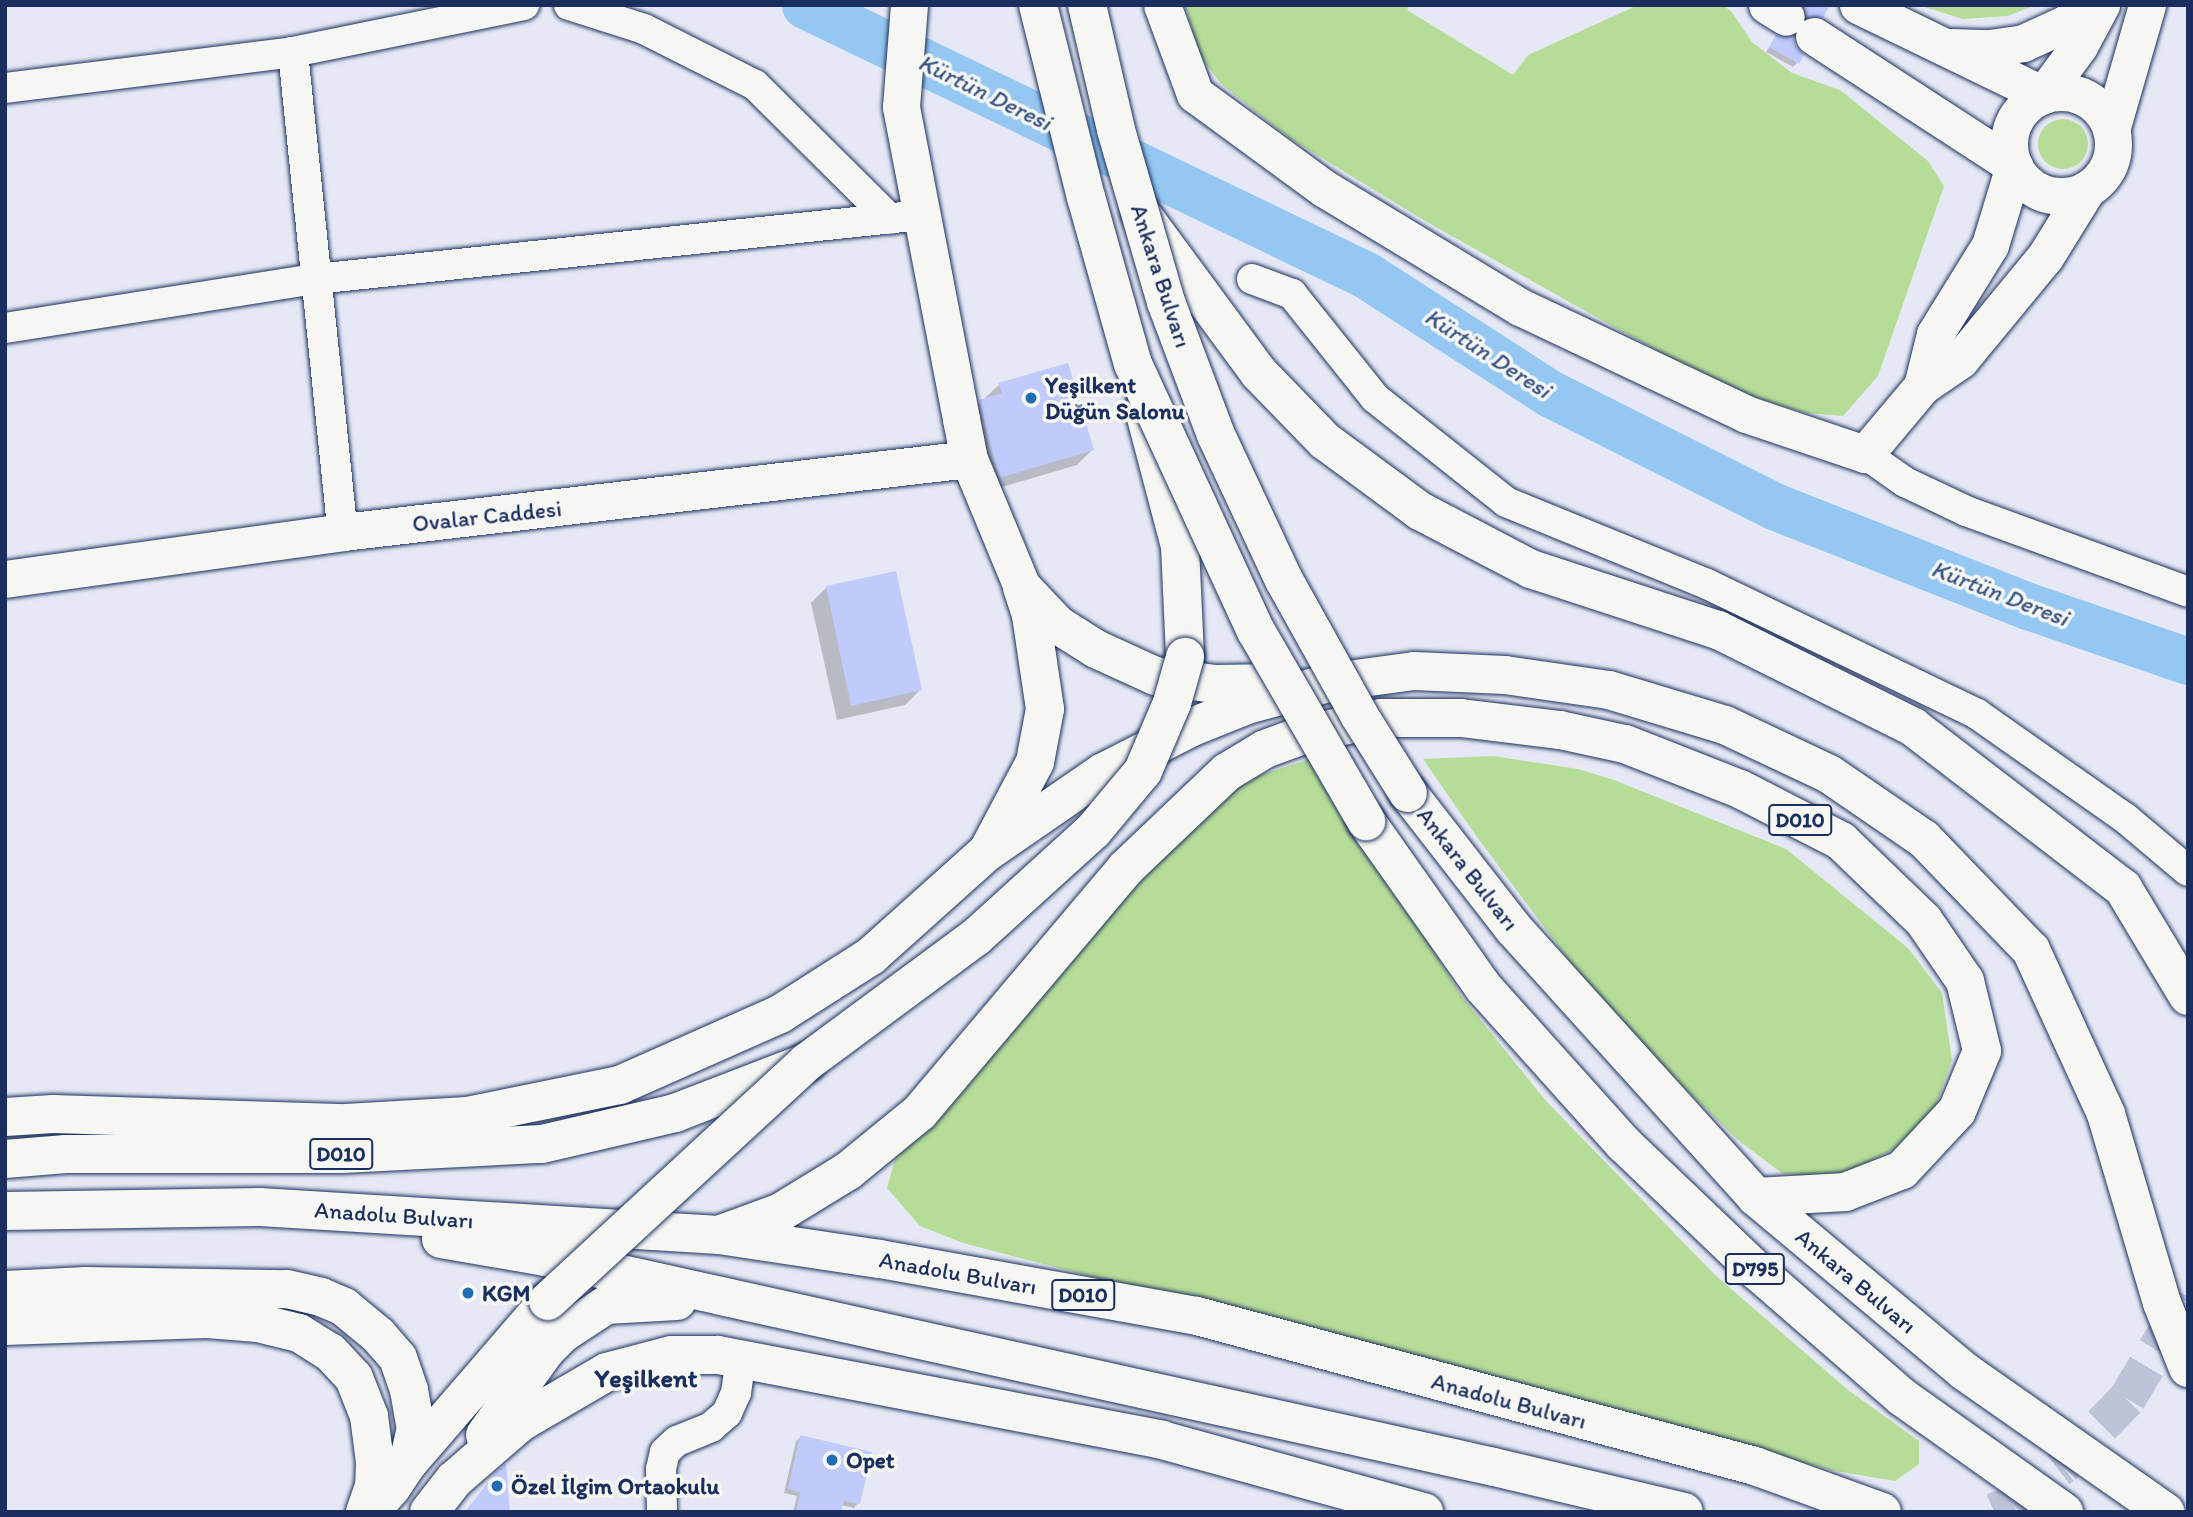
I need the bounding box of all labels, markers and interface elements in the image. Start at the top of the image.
water label: Kürtün Deresi [914,47,1056,137]
street label: Ankara Bulvarı [1125,201,1197,351]
water label: Kürtün Deresi [1420,302,1556,404]
place label: Yeşilkent Düğün Salonu [1045,371,1184,425]
marker: Yeşilkent Düğün Salonu [1023,390,1039,406]
street label: Ovalar Caddesi [411,494,563,538]
water label: Kürtün Deresi [1928,554,2072,632]
street label: Ankara Bulvarı [1412,802,1524,936]
road number: D010 [1767,802,1833,838]
road number: D010 [308,1136,374,1172]
street label: Anadolu Bulvarı [314,1196,474,1234]
street label: Ankara Bulvarı [1790,1223,1922,1339]
street label: Anadolu Bulvarı [877,1246,1039,1300]
road number: D795 [1724,1252,1786,1286]
road number: D010 [1050,1278,1116,1312]
place label: KGM [482,1279,531,1307]
marker: KGM [460,1285,476,1301]
district label: Yeşilkent [594,1363,698,1395]
street label: Anadolu Bulvarı [1429,1367,1589,1435]
place label: Opet [846,1446,894,1474]
marker: Opet [824,1452,840,1468]
place label: Özel İlgim Ortaokulu [511,1472,720,1500]
marker: Özel İlgim Ortaokulu [489,1478,505,1494]

